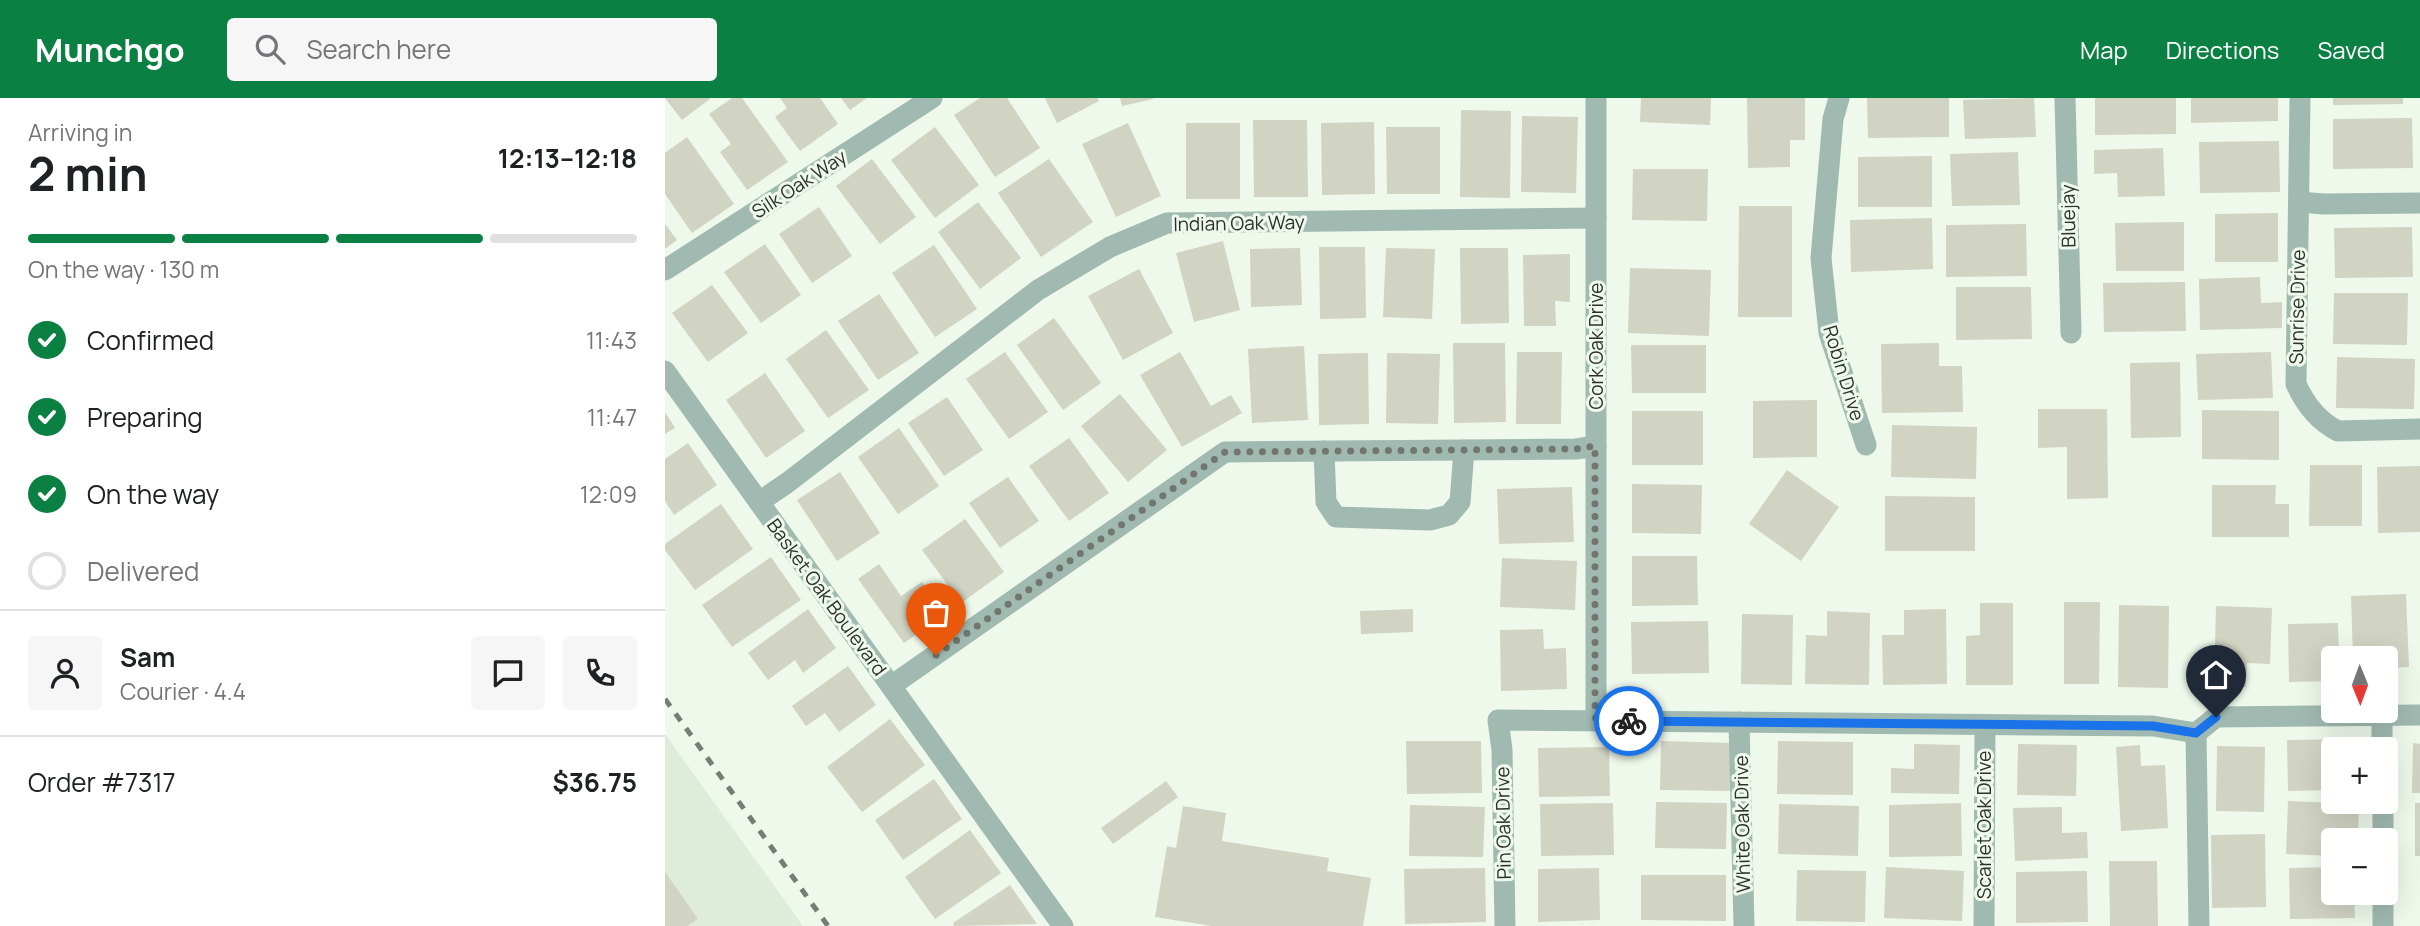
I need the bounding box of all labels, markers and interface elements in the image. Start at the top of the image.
search box [227,18,717,81]
text: Munchgo [35,27,185,72]
icon: search [251,30,289,68]
text: Search here [307,31,451,67]
text: Map [2080,33,2128,66]
text: Directions [2166,33,2279,66]
text: Saved [2317,33,2385,66]
text: Arriving in [28,116,133,148]
text: 12:13–12:18 [498,140,637,176]
text: 2 min [28,142,148,205]
street label: Silk Oak Way [747,144,851,224]
street label: Bluejay [2054,184,2082,248]
street label: Indian Oak Way [1173,209,1305,237]
street label: Sunrise Drive [2283,249,2311,365]
text: On the way · 130 m [28,253,219,285]
street label: Cork Oak Drive [1583,283,1609,409]
icon: check [28,321,66,359]
text: Confirmed [87,322,214,358]
street label: Robin Drive [1817,322,1871,424]
text: 11:43 [586,324,637,356]
icon: check [28,398,66,436]
text: Preparing [87,399,203,435]
text: 11:47 [587,401,637,433]
icon: check [28,475,66,513]
text: On the way [87,476,219,512]
text: 12:09 [580,478,637,510]
street label: Basket Oak Boulevard [761,513,893,681]
text: Delivered [87,553,199,589]
pin [906,583,966,655]
icon: bag [917,594,955,632]
button: person [28,636,102,710]
button: chat [471,636,545,710]
button: phone [563,636,637,710]
text: Sam [120,639,175,675]
pin [2186,645,2246,717]
north arrow [2321,646,2397,723]
map controls [2321,646,2398,905]
icon: home [2197,656,2235,694]
text: Courier · 4.4 [120,675,246,707]
courier [1594,686,1664,756]
icon: bike [1610,702,1648,740]
button: + [2321,737,2398,814]
street label: Scarlet Oak Drive [1971,751,1997,899]
street label: White Oak Drive [1728,755,1756,893]
text: Order #7317 [28,764,176,800]
text: $36.75 [552,764,637,800]
street label: Pin Oak Drive [1489,766,1517,880]
button: − [2321,828,2398,905]

